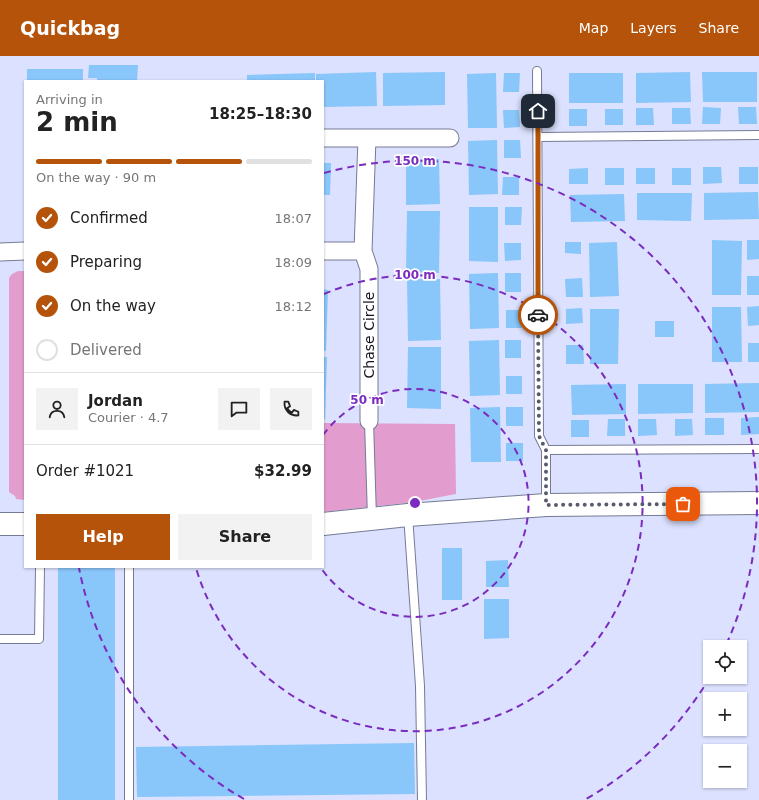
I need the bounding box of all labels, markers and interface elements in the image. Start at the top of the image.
text: Quickbag [20,17,120,39]
text: Map [579,20,608,36]
text: Layers [630,20,677,36]
text: Share [699,20,739,36]
text: Arriving in [36,92,103,107]
pin [521,94,555,128]
icon: home [527,100,549,122]
text: 18:25–18:30 [209,105,312,123]
text: 2 min [36,107,118,137]
text: 150 m [394,154,436,168]
text: On the way · 90 m [36,170,156,185]
icon: check [36,207,58,229]
text: Confirmed [70,209,148,227]
text: 18:07 [275,211,312,226]
icon: check [36,251,58,273]
text: Preparing [70,253,142,271]
text: 18:09 [275,255,312,270]
text: 100 m [394,268,436,282]
street label: Chase Circle [361,292,377,378]
icon: check [36,295,58,317]
courier [518,295,558,335]
text: On the way [70,297,156,315]
text: 18:12 [275,299,312,314]
icon: car [527,304,549,326]
text: Delivered [70,341,142,359]
button: person [36,388,78,430]
button: chat [218,388,260,430]
button: phone [270,388,312,430]
text: Jordan [88,392,143,410]
text: 50 m [350,393,384,407]
text: Courier · 4.7 [88,410,169,425]
text: Order #1021 [36,462,134,480]
text: $32.99 [254,462,312,480]
pin [666,487,700,521]
icon: bag [672,493,694,515]
centre of rings [408,496,422,510]
button: Help [36,514,170,560]
button: Share [178,514,312,560]
map controls [703,640,747,788]
button: locate [703,640,747,684]
button: + [703,692,747,736]
button: − [703,744,747,788]

